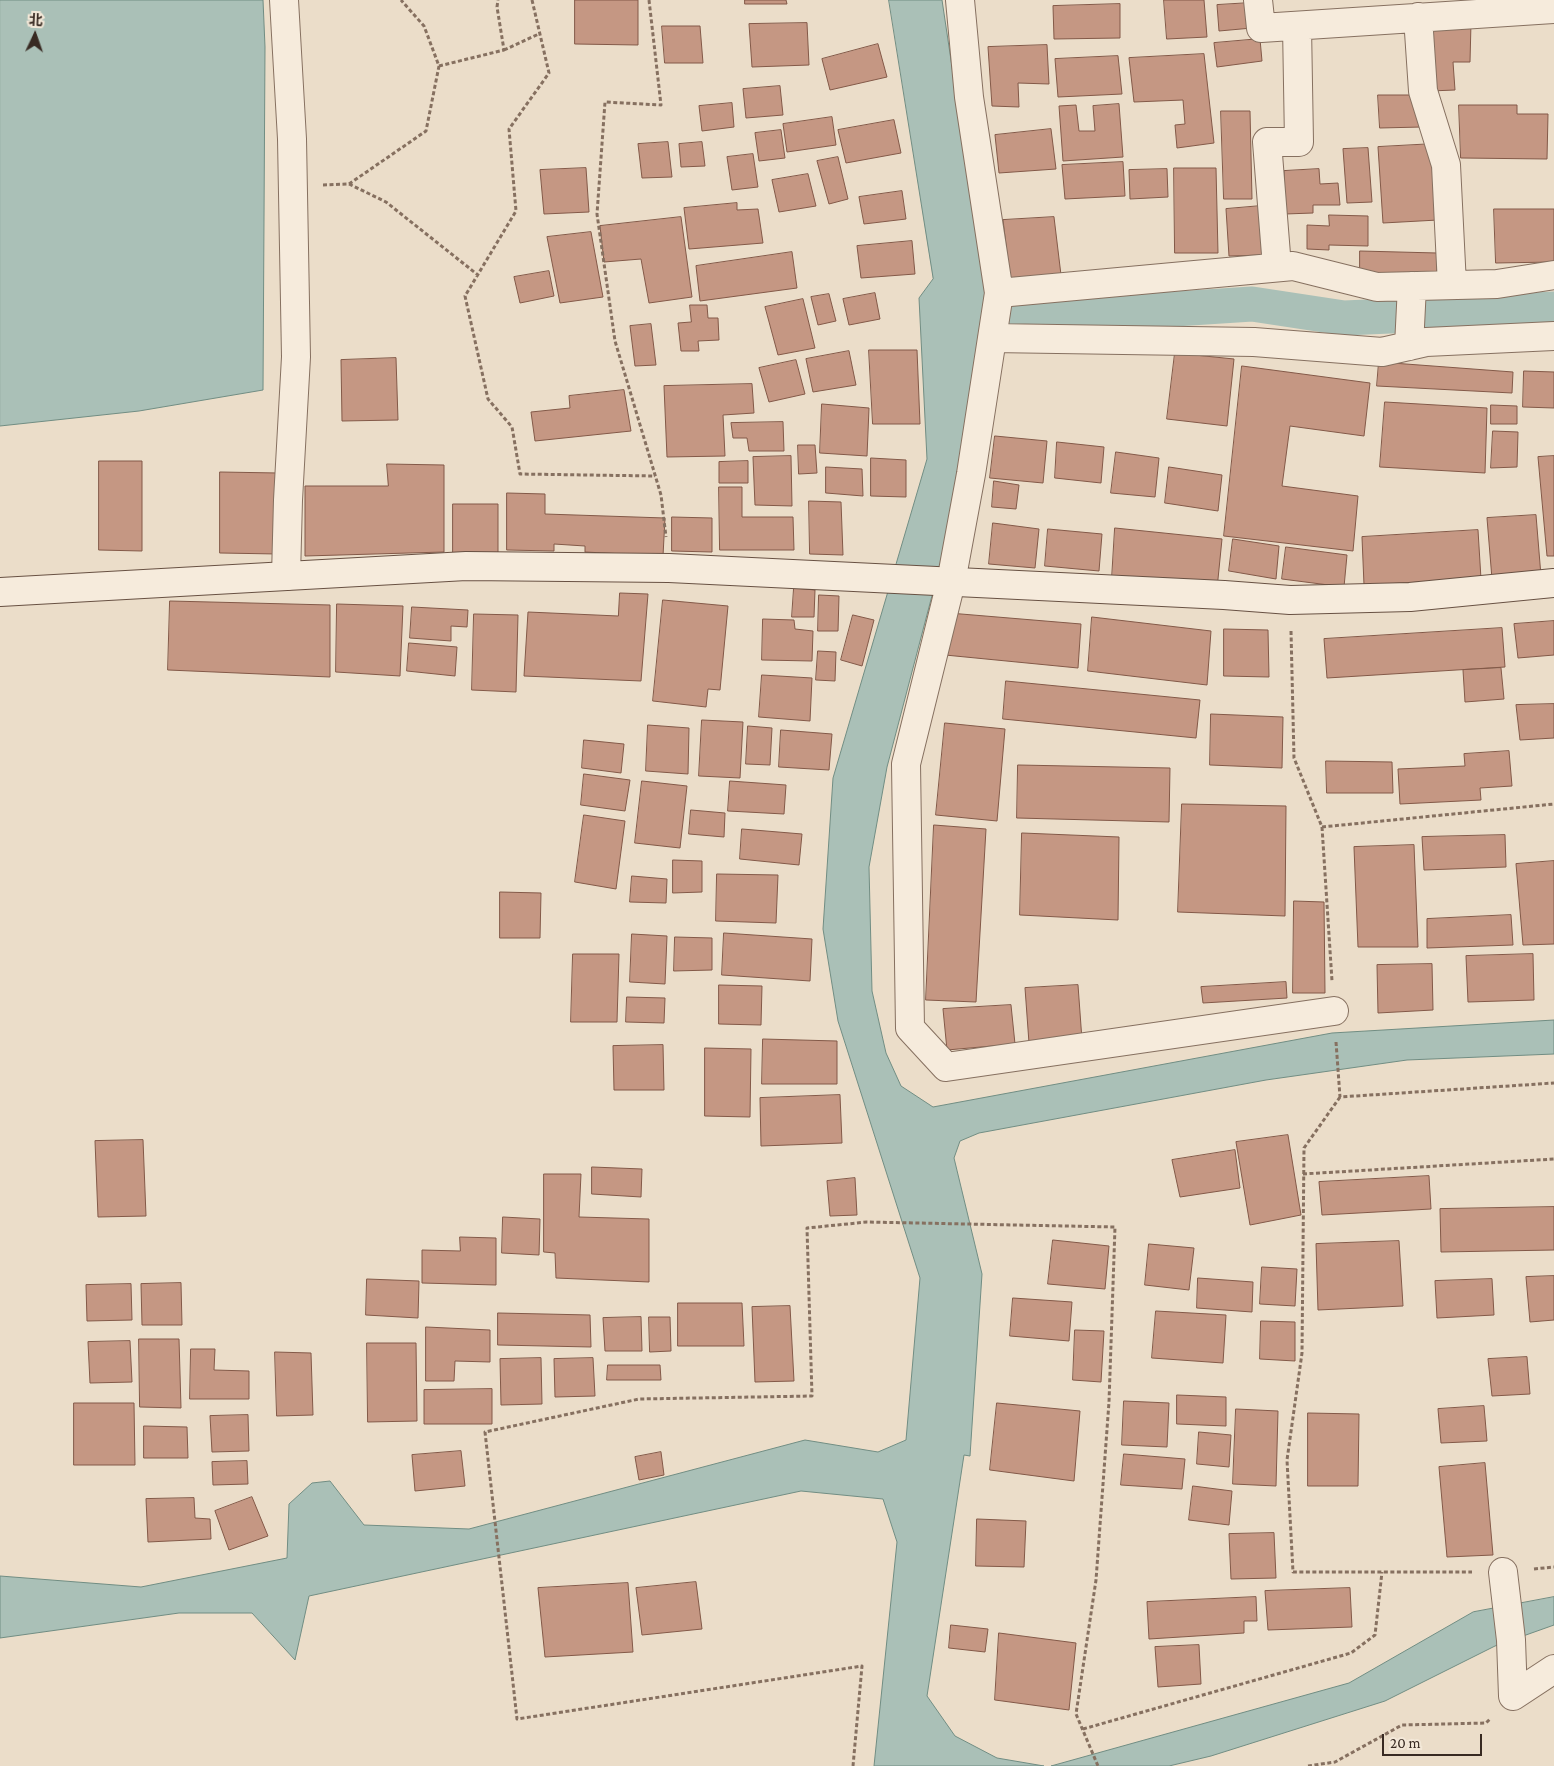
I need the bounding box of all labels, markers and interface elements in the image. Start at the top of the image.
north arrow [10,10,60,60]
text: 北 [28,12,43,28]
scale bar [1384,1724,1484,1756]
text: 20 m [1390,1735,1421,1751]

